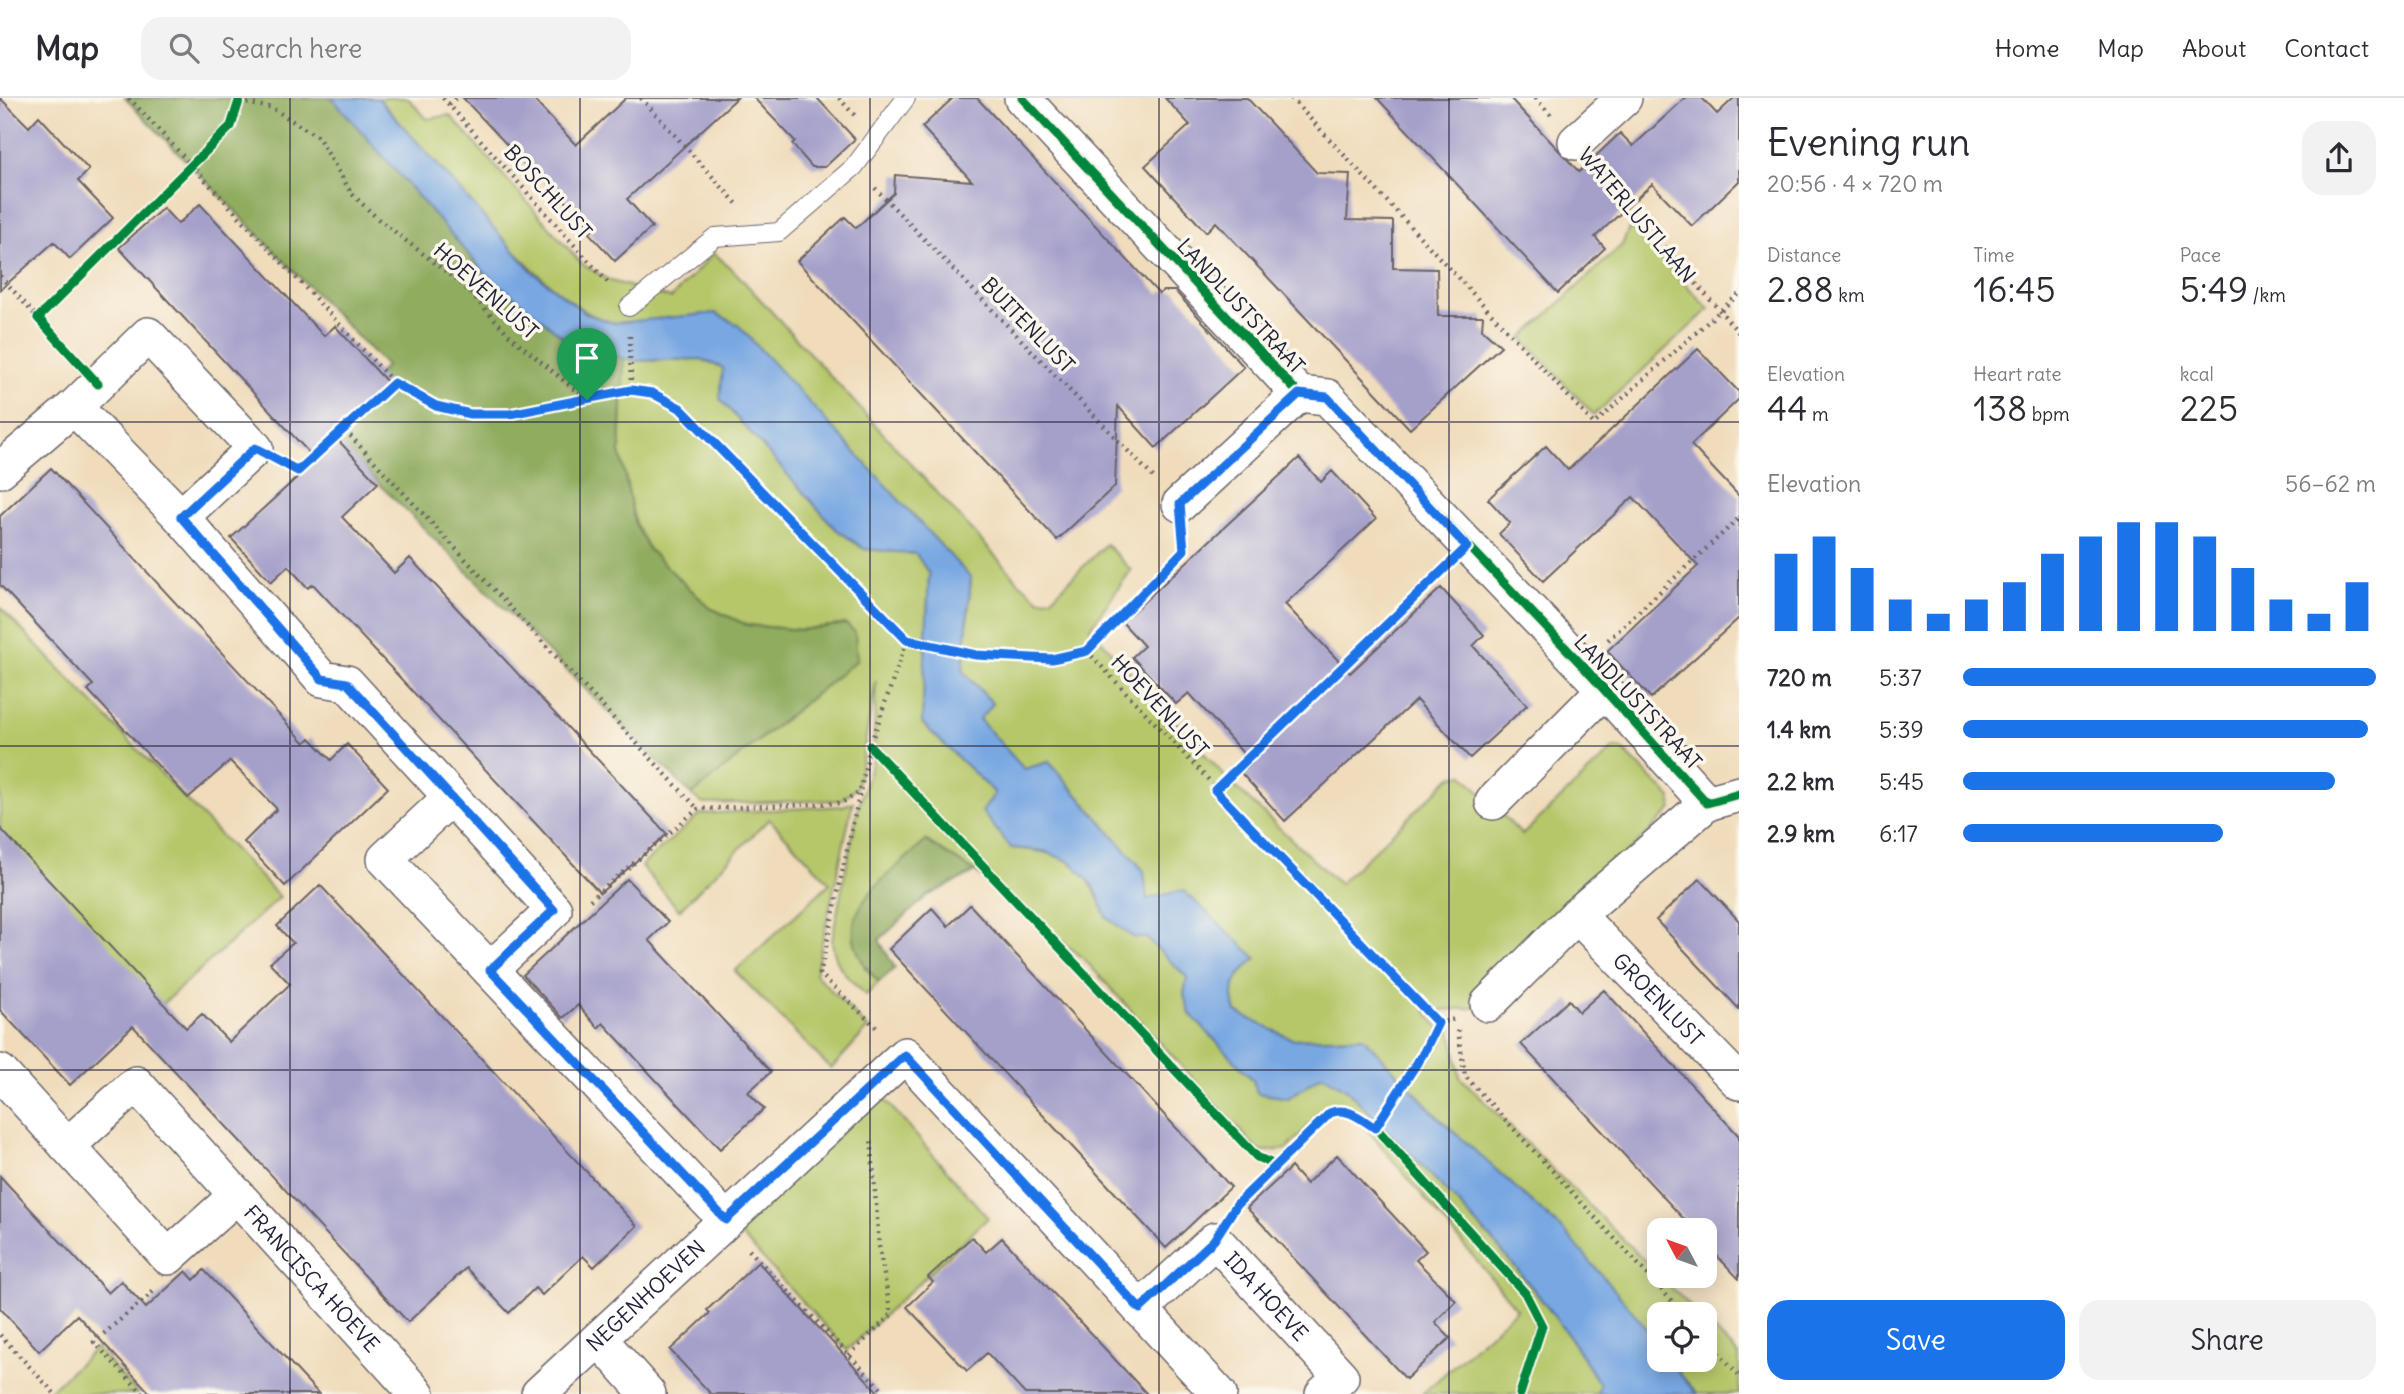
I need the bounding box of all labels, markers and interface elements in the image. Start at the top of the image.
search box [141,17,631,80]
text: Map [35,27,99,69]
icon: search [165,29,203,67]
text: Search here [221,32,362,65]
text: Home [1995,33,2059,63]
text: Map [2097,33,2144,63]
text: About [2182,33,2246,63]
text: Contact [2284,33,2369,63]
text: Evening run [1767,119,1970,166]
button: share [2302,121,2376,195]
street label: BOSCHLUST [498,139,598,245]
street label: WATERLUSTLAAN [1572,142,1702,288]
text: 20:56 · 4 × 720 m [1767,169,1943,198]
street label: LANDLUSTSTRAAT [1171,233,1311,379]
street label: HOEVENLUST [428,237,544,345]
text: Distance [1767,243,1841,267]
text: Time [1973,243,2014,267]
text: Pace [2180,243,2221,267]
text: 2.88 [1767,267,1834,311]
text: 16:45 [1973,267,2056,311]
text: 5:49 [2180,267,2248,311]
street label: BUITENLUST [976,271,1080,379]
text: km [1834,283,1865,307]
text: /km [2248,283,2286,307]
pin [557,328,617,400]
icon: arrive [568,339,606,377]
text: Elevation [1767,362,1845,386]
text: Heart rate [1973,362,2061,386]
text: kcal [2180,362,2214,386]
text: 44 [1767,386,1807,430]
text: 138 [1973,386,2027,430]
text: 225 [2180,386,2238,430]
text: m [1807,402,1829,426]
text: bpm [2027,402,2070,426]
text: Elevation [1767,469,1861,498]
text: 56–62 m [2285,469,2376,498]
street label: LANDLUSTSTRAAT [1568,629,1708,775]
street label: HOEVENLUST [1105,649,1215,763]
text: 720 m [1767,663,1832,692]
text: 5:37 [1879,663,1922,692]
text: 1.4 km [1767,715,1831,744]
text: 5:39 [1879,715,1924,744]
text: 2.2 km [1767,767,1834,796]
text: 5:45 [1879,767,1924,796]
text: 2.9 km [1767,819,1835,848]
text: 6:17 [1879,819,1918,848]
street label: GROENLUST [1607,947,1710,1051]
street label: FRANCISCA HOEVE [239,1199,386,1358]
north arrow [1647,1218,1717,1288]
map controls [1647,1218,1717,1372]
street label: NEGENHOEVEN [580,1234,710,1357]
street label: IDA HOEVE [1219,1246,1314,1346]
button: Save [1767,1300,2065,1380]
button: Share [2079,1300,2376,1380]
button: locate [1647,1302,1717,1372]

